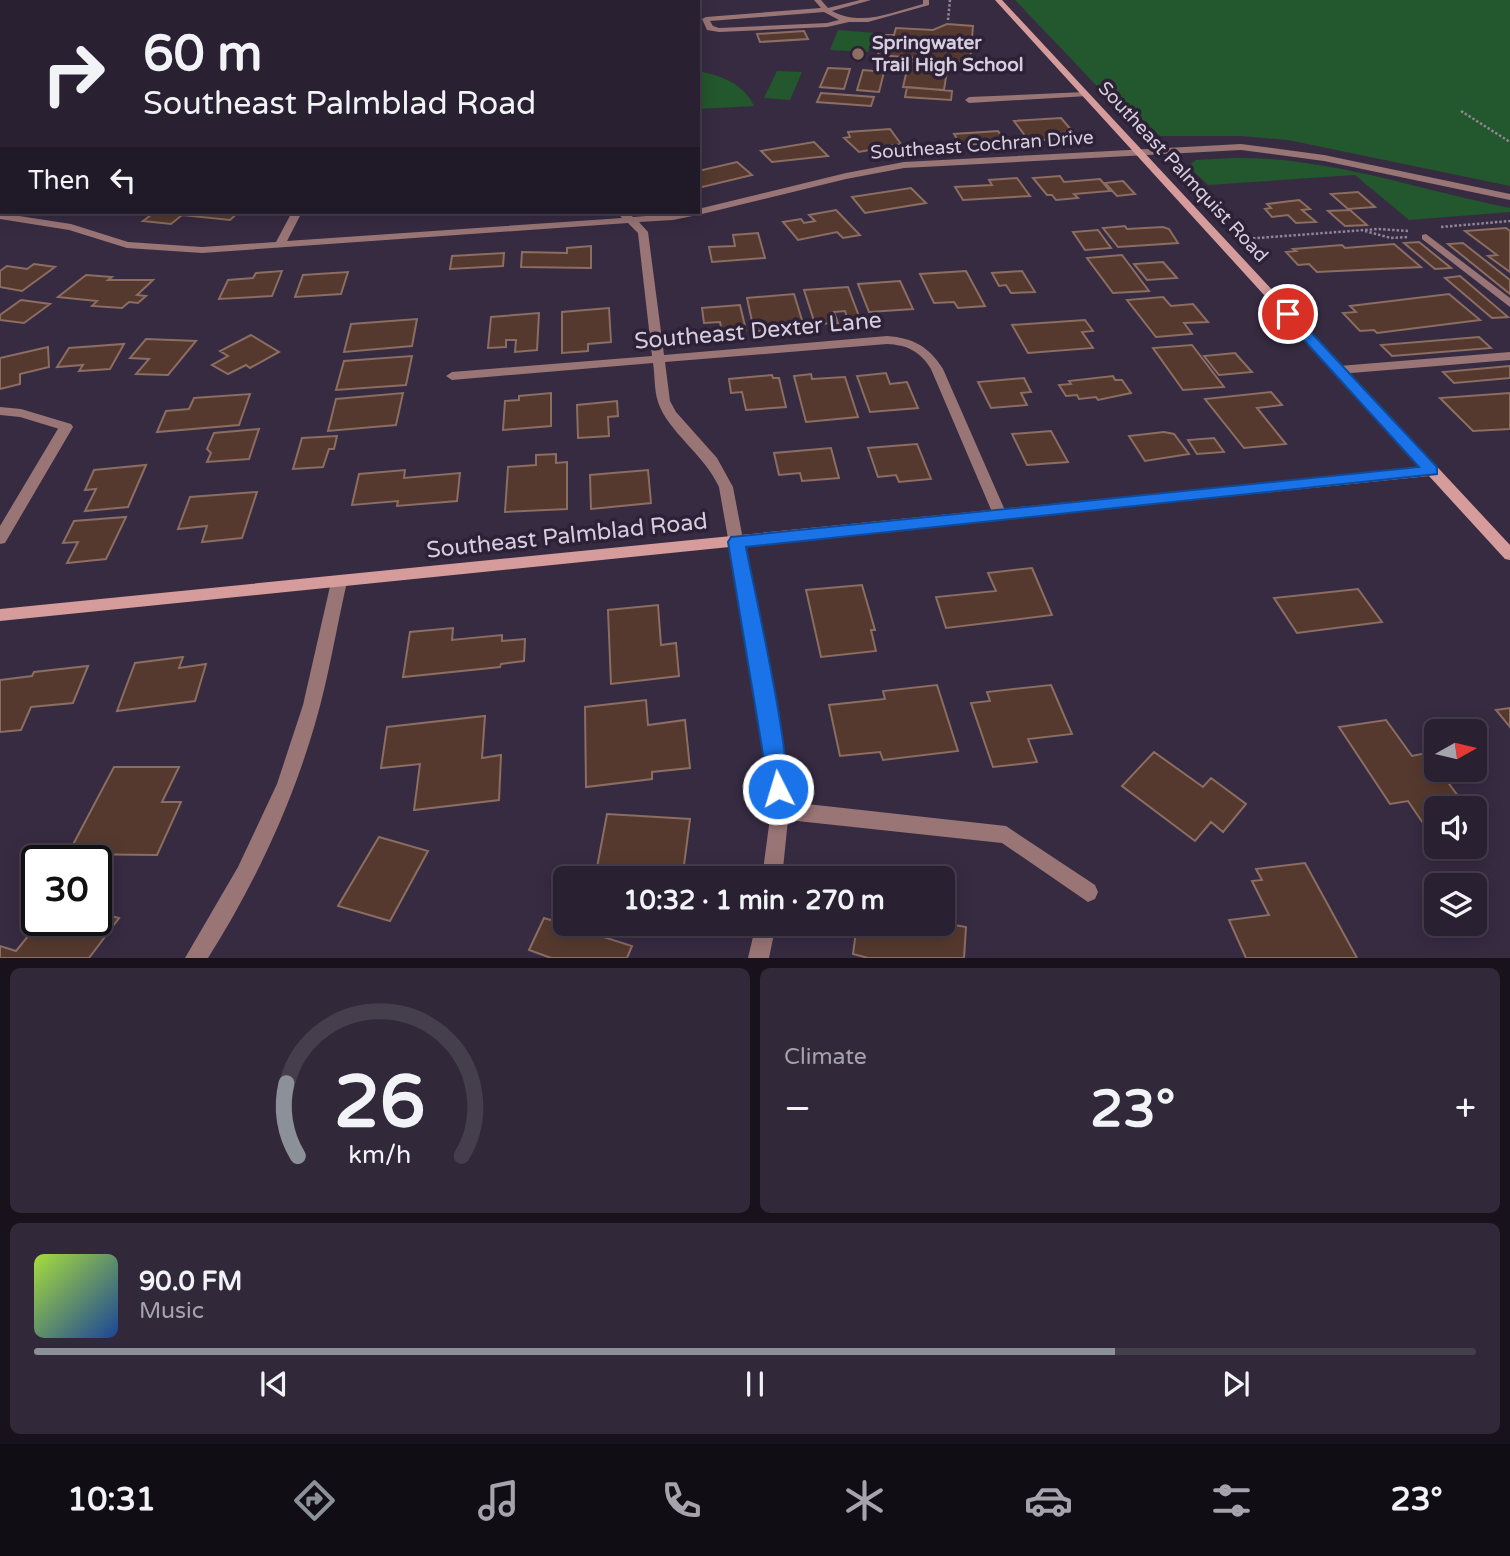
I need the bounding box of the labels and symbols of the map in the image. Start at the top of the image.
place label: Springwater Trail High School [871,32,1023,77]
marker: Springwater Trail High School [850,46,866,62]
street label: Southeast Palmquist Road [1094,77,1272,267]
street label: Southeast Cochran Drive [870,126,1094,164]
pin [1258,284,1318,344]
street label: Southeast Dexter Lane [633,306,883,356]
street label: Southeast Palmblad Road [425,507,709,565]
north arrow [1424,719,1488,782]
position arrow [741,752,815,826]
speed limit sign: 30 [21,845,112,936]

